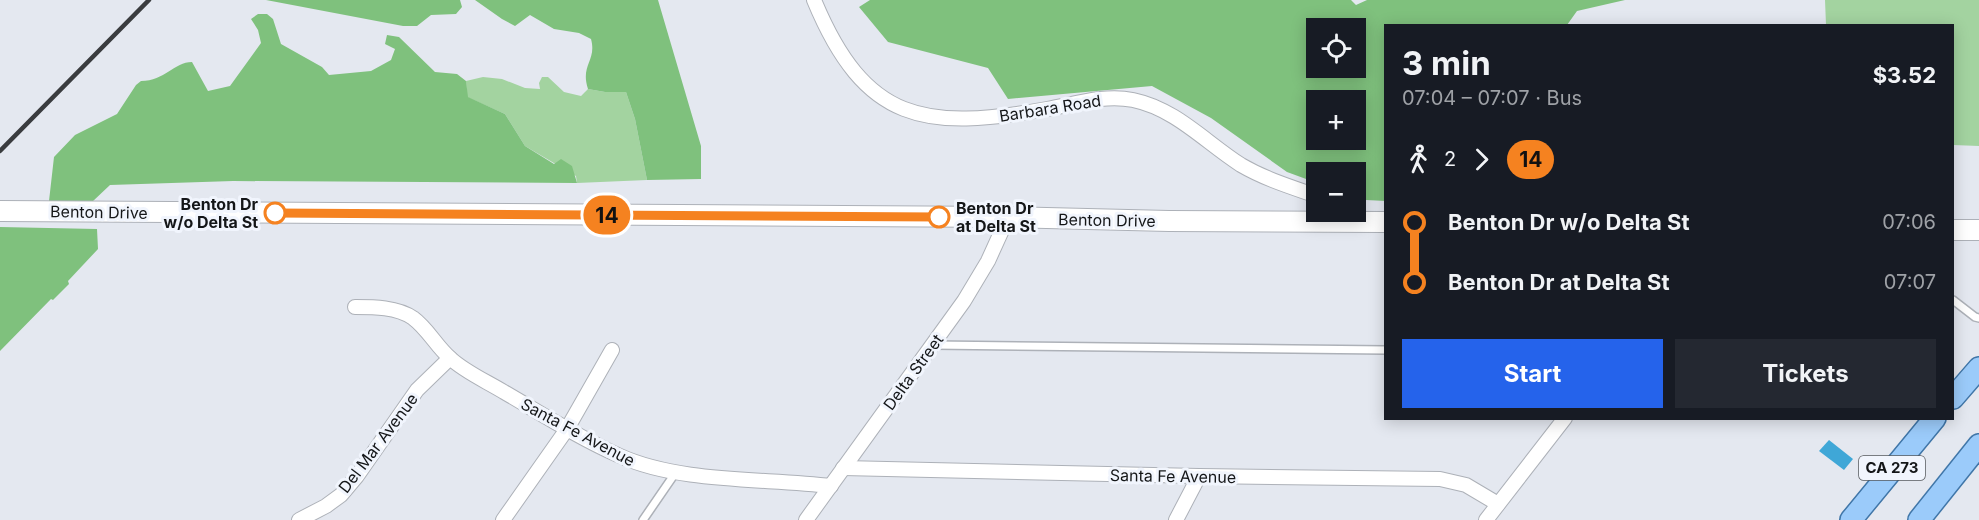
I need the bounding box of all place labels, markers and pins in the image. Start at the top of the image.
place label: Benton Dr w/o Delta St [164,194,258,232]
place label: Benton Dr at Delta St [956,198,1036,236]
marker: Benton Dr w/o Delta St [264,202,286,224]
marker: Benton Dr at Delta St [928,206,950,228]

